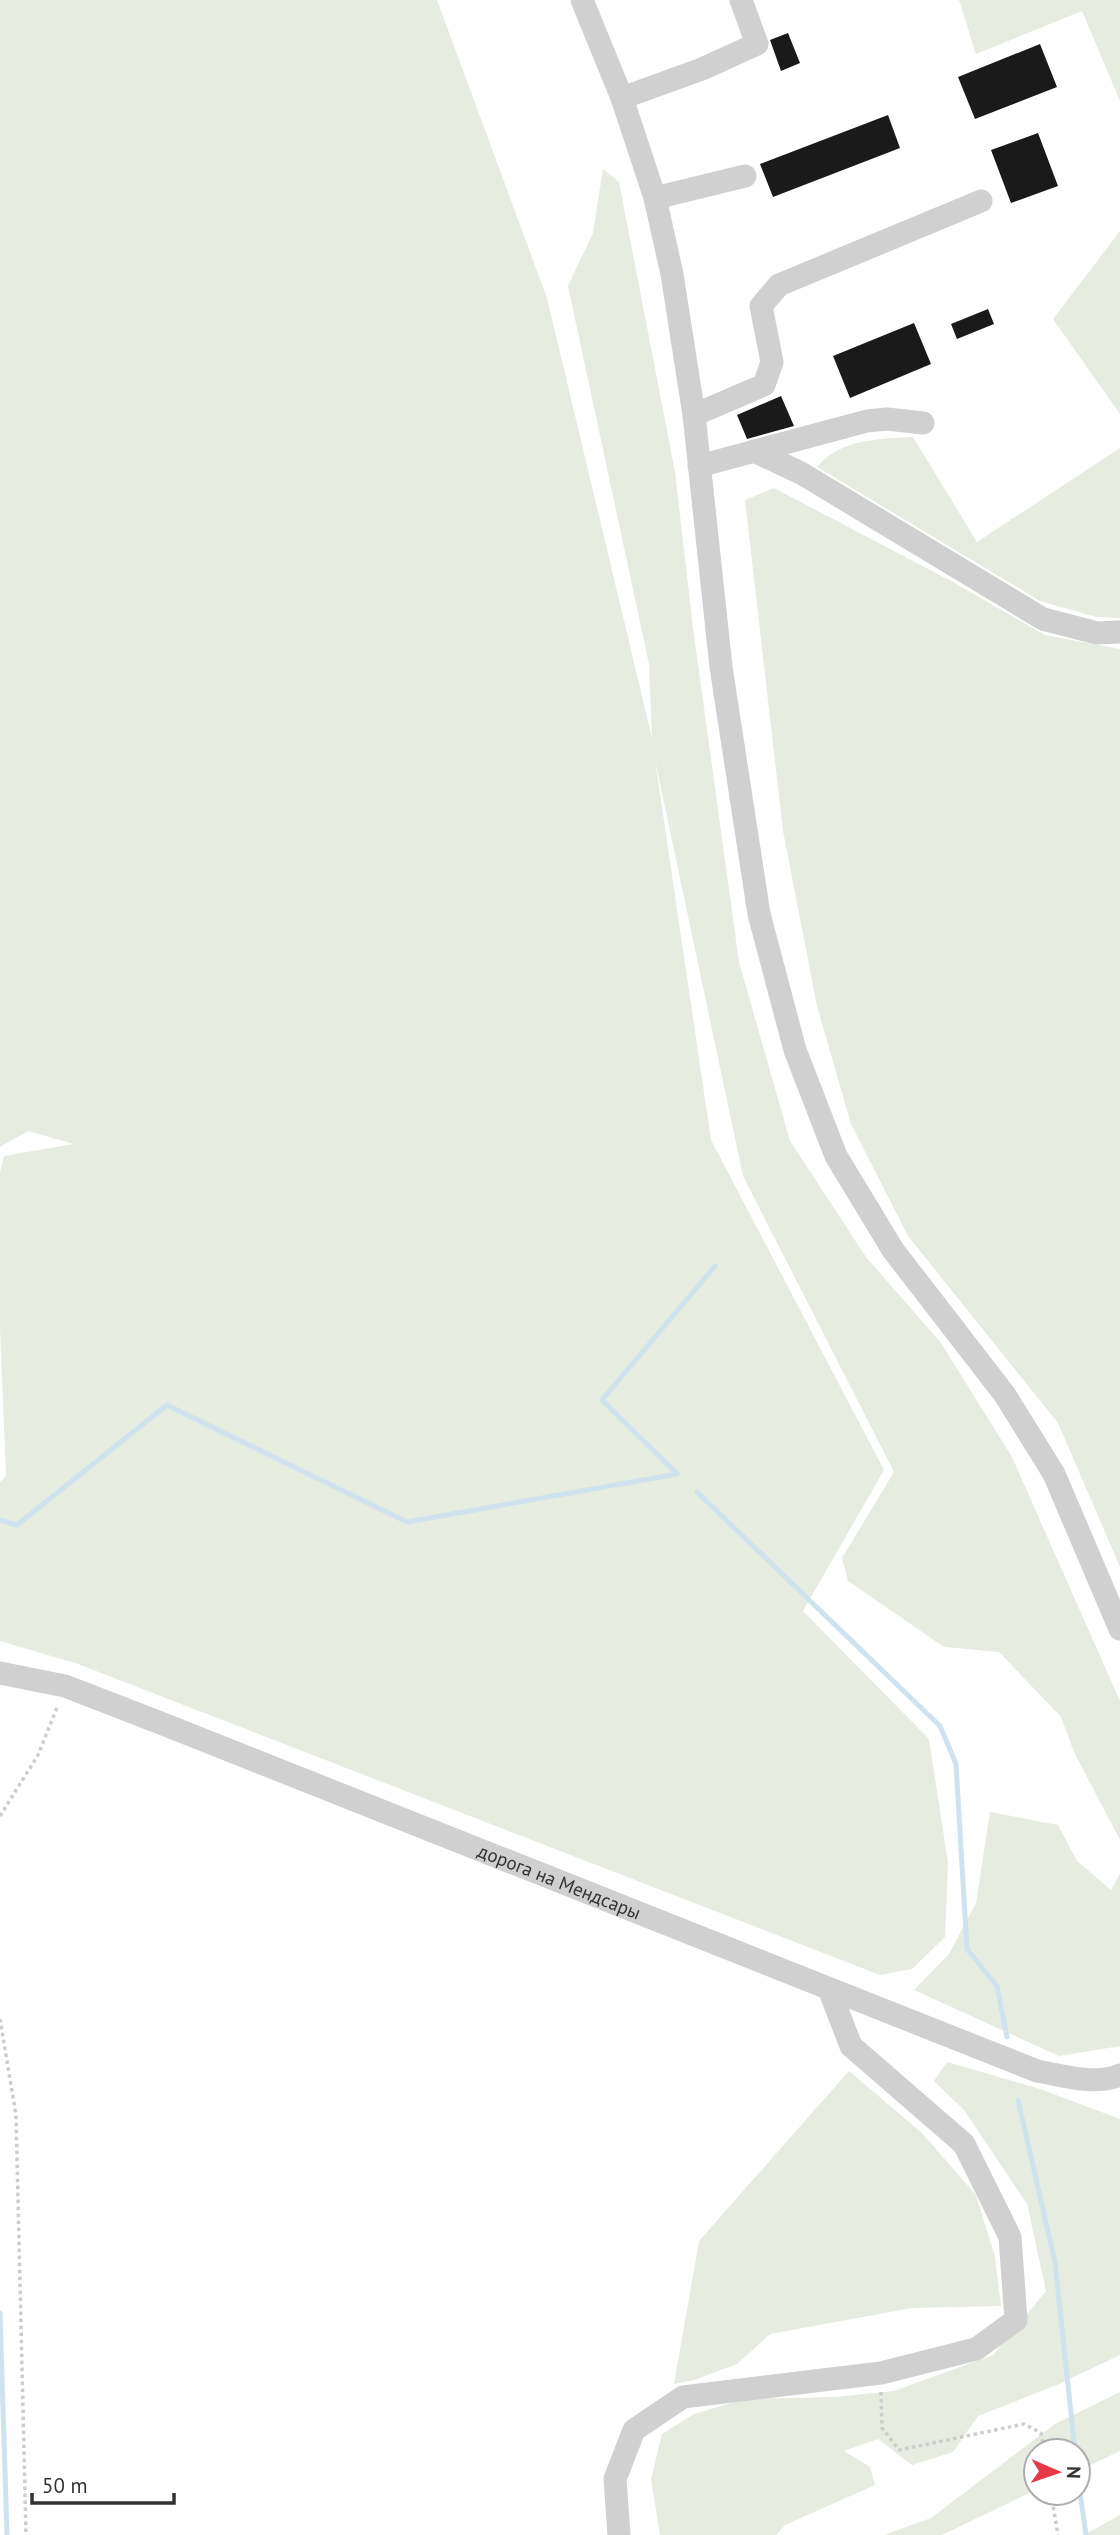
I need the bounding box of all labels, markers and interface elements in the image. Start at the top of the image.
street label: дорога на Мендсары [475,1838,644,1925]
north arrow [1022,2437,1092,2507]
scale bar [32,2462,173,2506]
text: N [1062,2466,1086,2479]
text: 50 m [42,2472,88,2499]

